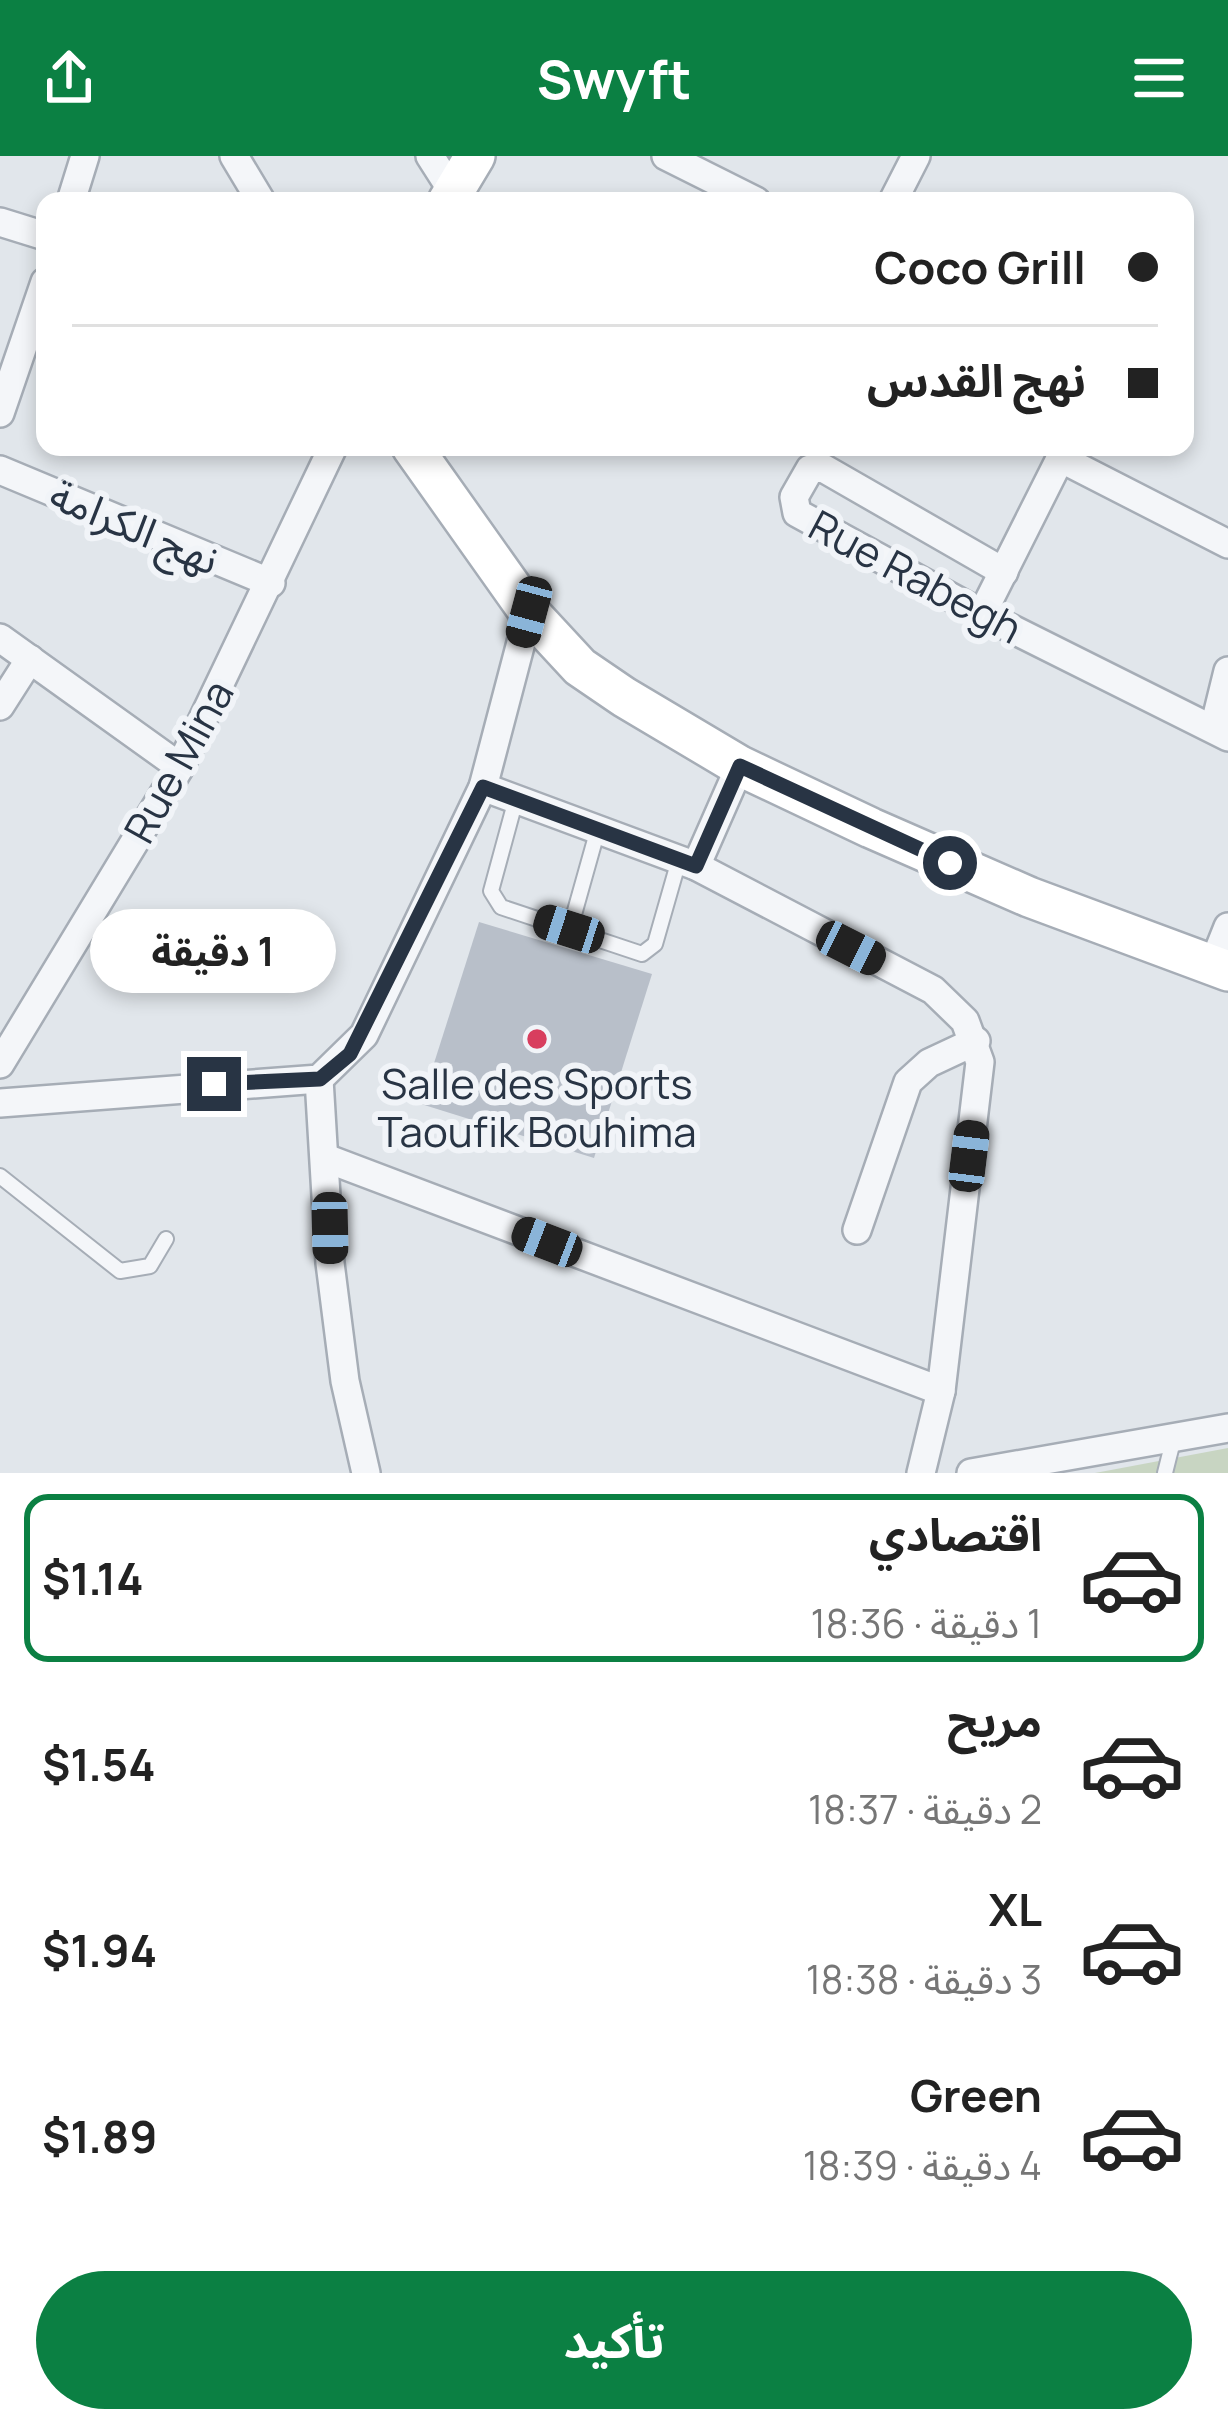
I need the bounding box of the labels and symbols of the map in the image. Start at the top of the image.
street label: نهج الكرامة [40,464,229,591]
street label: Rue Rabegh [799,496,1033,656]
car [502,573,556,651]
street label: Rue Mina [110,669,246,853]
route start [923,836,977,890]
car [529,901,609,957]
callout: 1 دقيقة [91,910,337,994]
car [811,916,891,980]
marker: Salle des Sports Taoufik Bouhima [524,1026,550,1052]
place label: Salle des Sports Taoufik Bouhima [377,1054,697,1160]
route end [187,1057,241,1111]
car [947,1118,991,1194]
car [311,1192,349,1264]
car [507,1212,587,1272]

